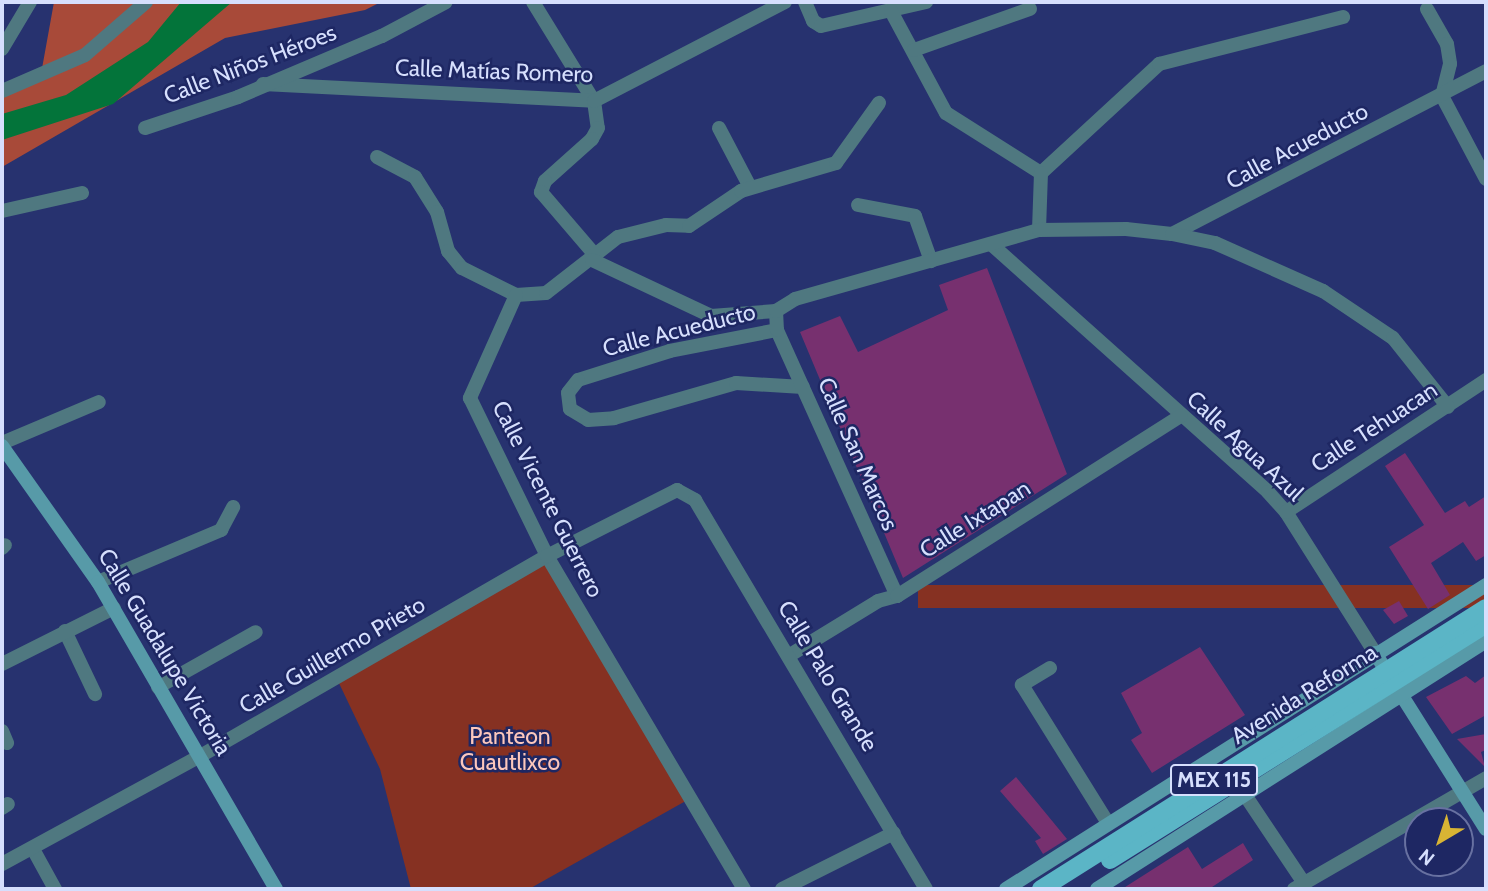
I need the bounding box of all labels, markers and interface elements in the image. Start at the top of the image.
street label: Calle Niños Héroes [160,18,340,110]
street label: Calle Matías Romero [394,54,594,88]
street label: Calle Acueducto [1221,97,1373,195]
street label: Calle Acueducto [600,298,758,362]
street label: Calle San Marcos [812,373,904,535]
street label: Calle Tehuacan [1306,376,1442,478]
street label: Calle Agua Azul [1181,385,1309,507]
street label: Calle Vicente Guerrero [486,396,610,602]
street label: Calle Ixtapan [915,474,1035,564]
street label: Calle Guadalupe Victoria [92,544,238,760]
street label: Calle Guillermo Prieto [234,591,430,719]
street label: Calle Palo Grande [772,596,884,756]
street label: Avenida Reforma [1226,638,1382,750]
park label: Panteon Cuautlixco [460,722,560,776]
road number: MEX 115 [1168,762,1260,798]
north arrow [1404,807,1474,877]
text: N [1414,844,1439,870]

